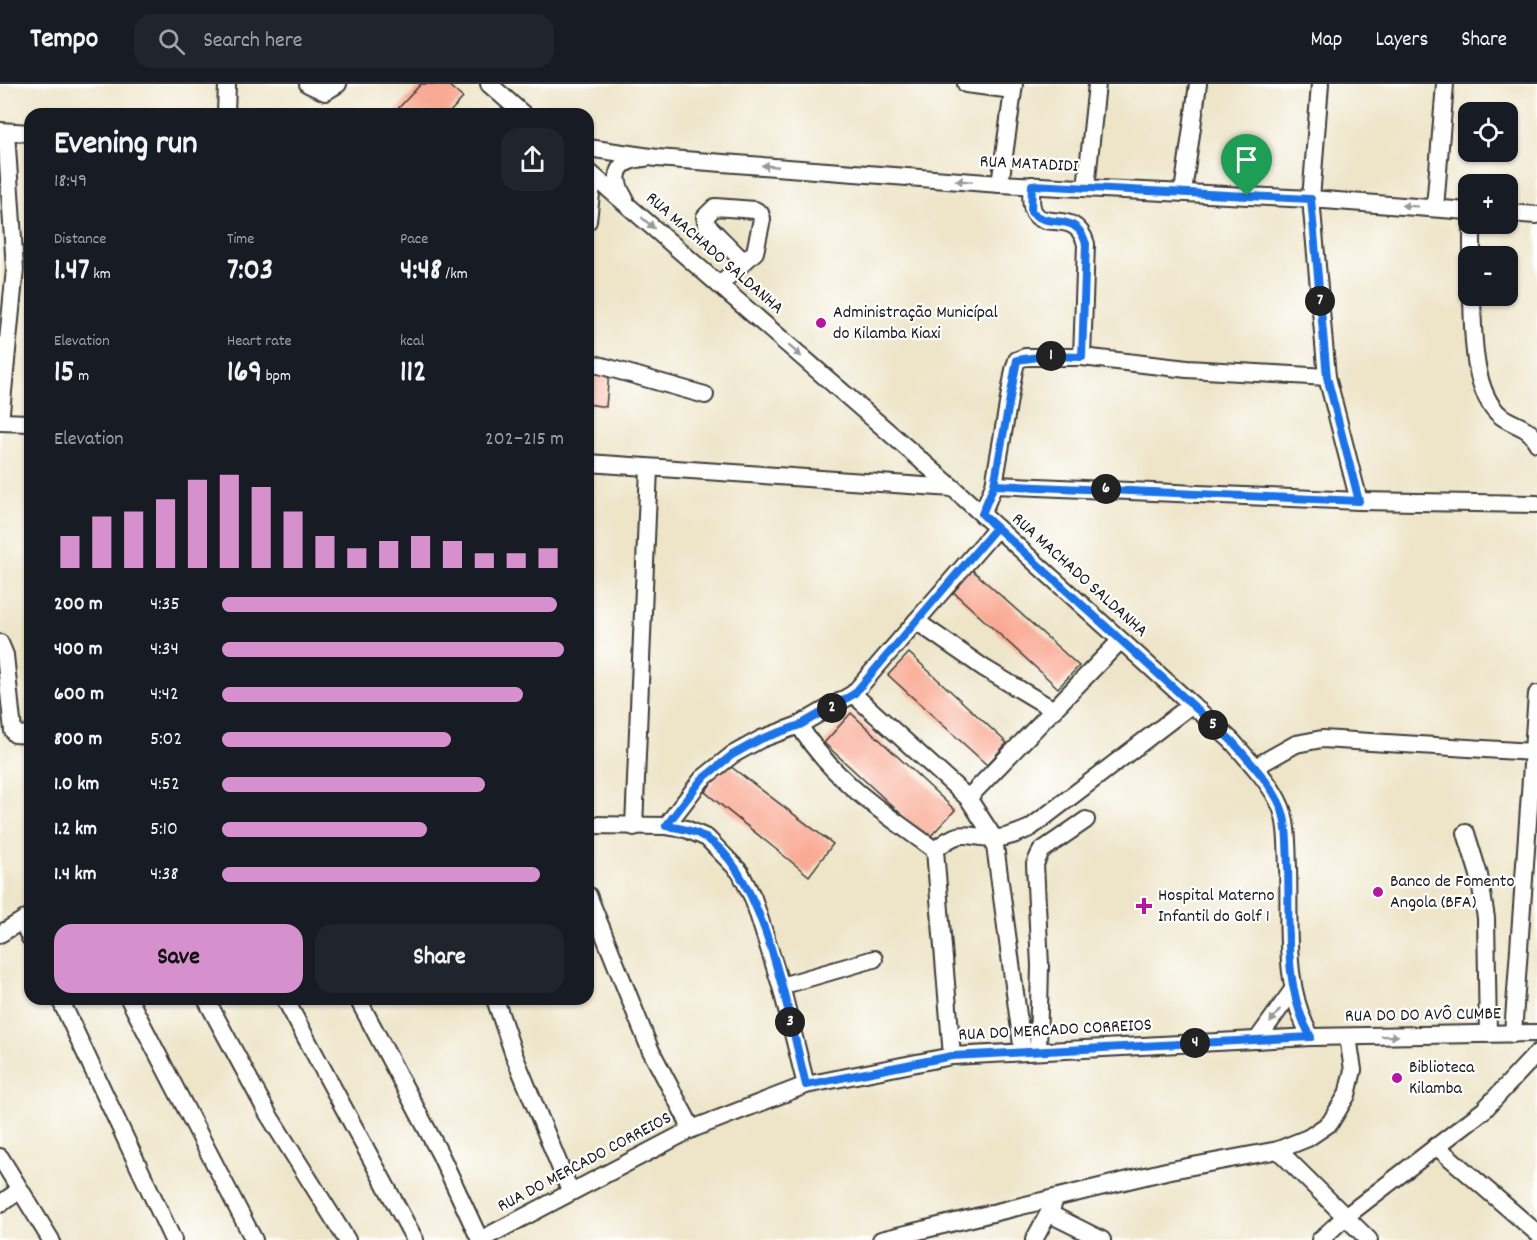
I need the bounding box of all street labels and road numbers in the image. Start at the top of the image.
street label: RUA MATADIDI [979,150,1079,180]
street label: RUA MACHADO SALDANHA [640,187,789,321]
street label: RUA MACHADO SALDANHA [1005,508,1153,644]
street label: RUA DO DO AVÔ CUMBE [1345,1002,1501,1030]
street label: RUA DO MERCADO CORREIOS [958,1013,1153,1049]
street label: RUA DO MERCADO CORREIOS [494,1106,677,1220]

